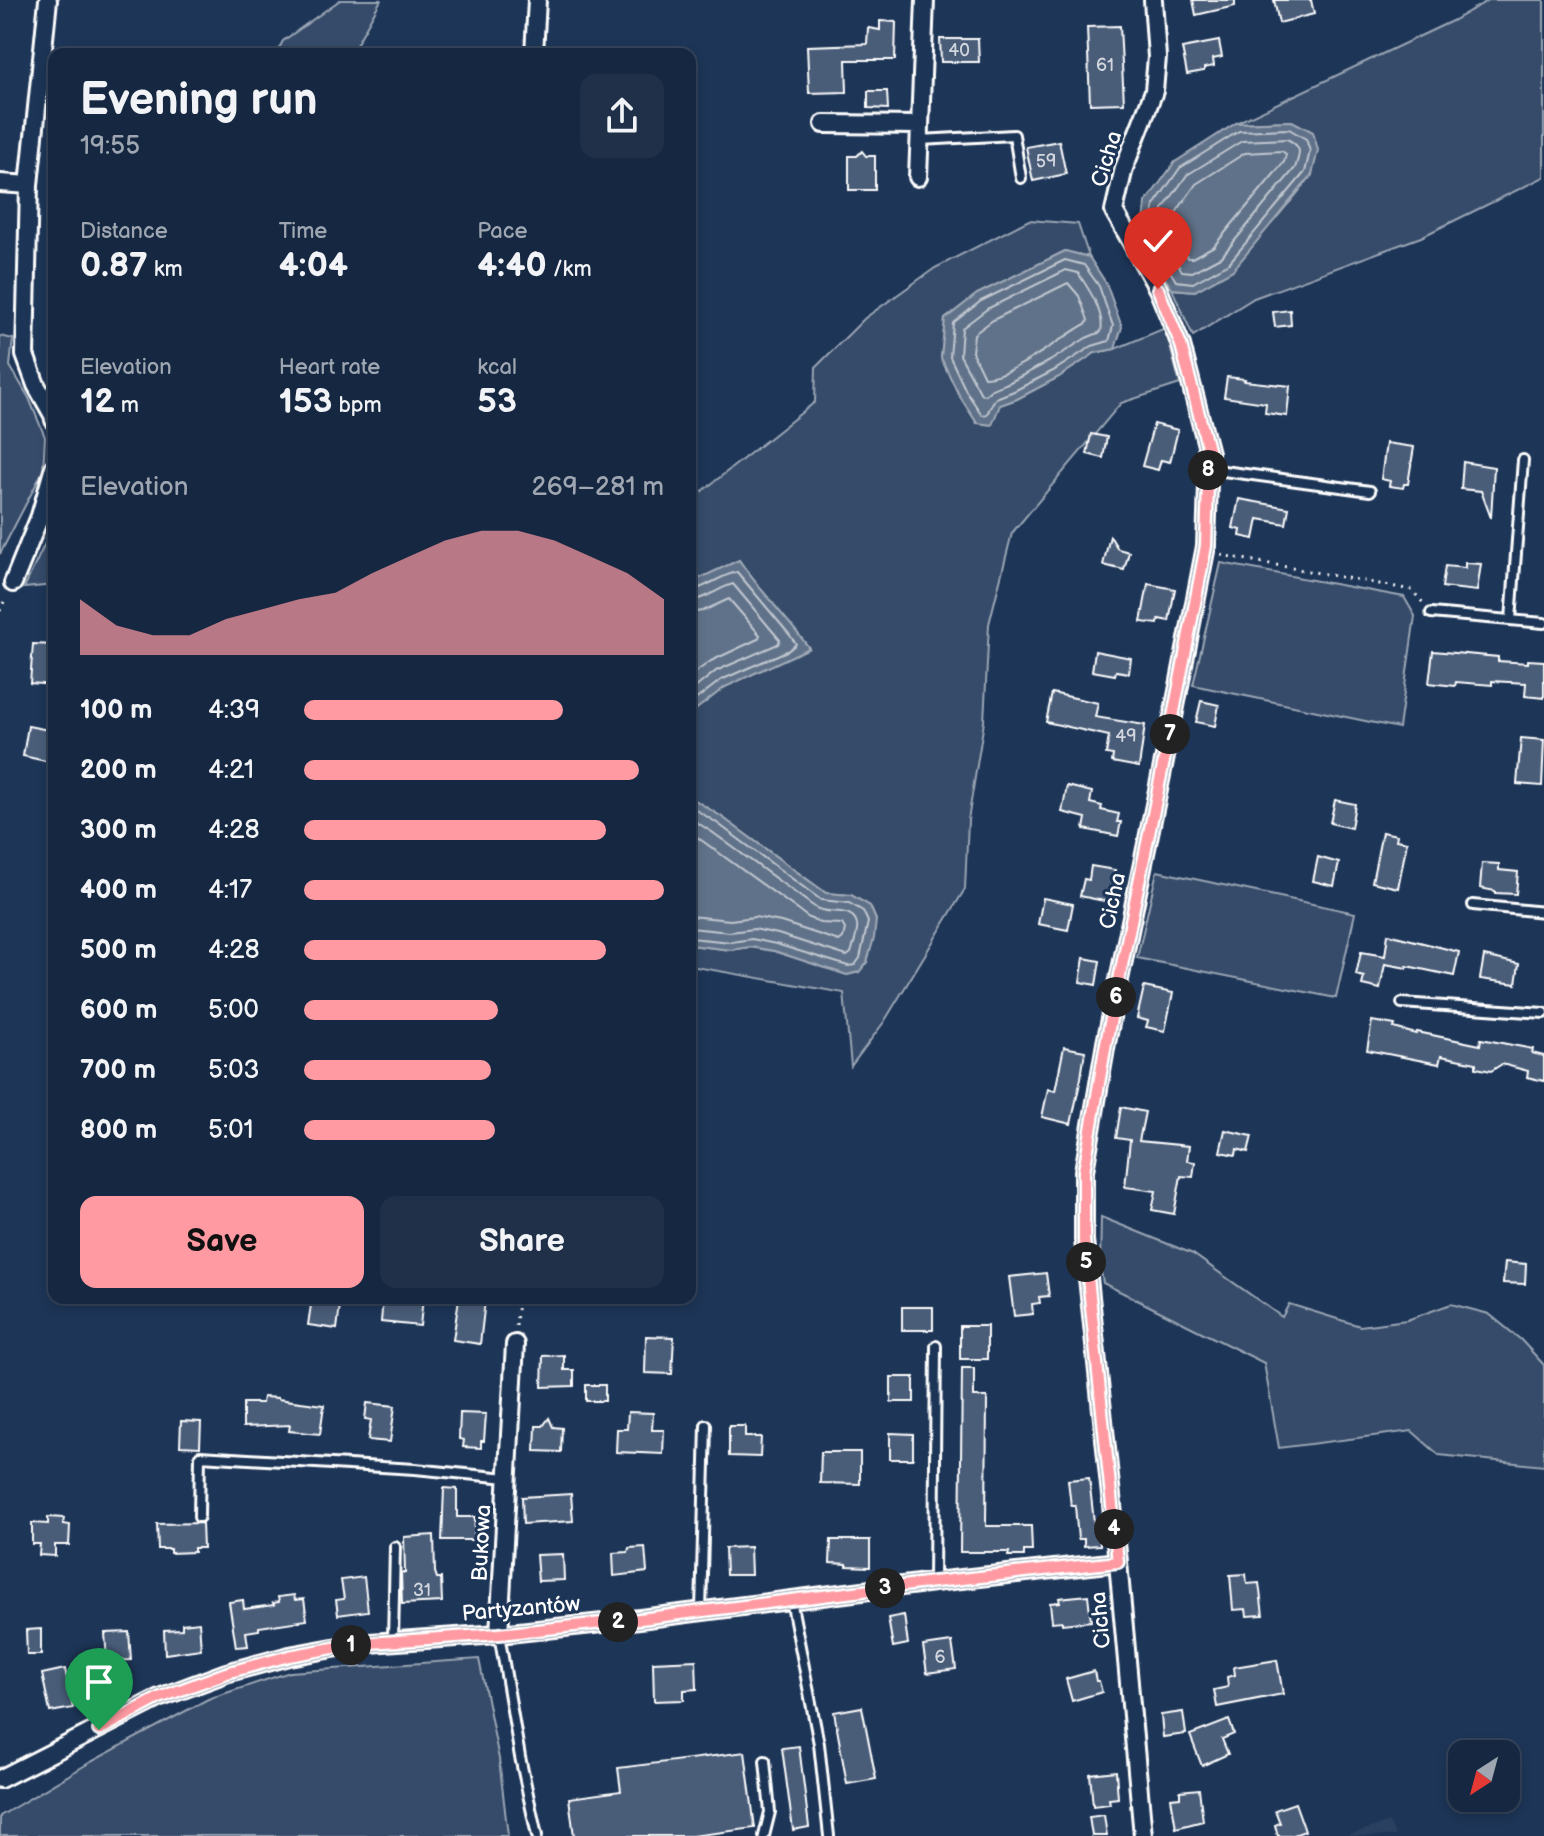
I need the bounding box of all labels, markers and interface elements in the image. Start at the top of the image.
house number: 40 [948,40,970,61]
house number: 61 [1096,55,1114,76]
text: Evening run [80,74,317,127]
button: share [580,74,664,158]
street label: Cicha [1086,128,1128,190]
text: 19:55 [80,131,140,162]
house number: 59 [1036,151,1056,172]
pin [1124,207,1192,289]
text: Distance [80,218,168,245]
text: Time [279,218,327,245]
text: Pace [477,218,528,245]
icon: check [1136,219,1180,263]
text: 0.87 [80,245,148,286]
text: 4:04 [279,245,348,286]
text: 4:40 [477,245,547,286]
text: km [148,256,183,283]
text: /km [547,256,592,283]
text: Elevation [80,354,172,381]
text: Heart rate [279,354,380,381]
text: kcal [477,354,517,381]
text: 12 [80,381,115,422]
text: 153 [279,381,332,422]
text: 53 [477,381,517,422]
text: m [115,392,139,419]
text: bpm [332,392,382,419]
pin: 8 [1188,450,1228,490]
text: 8 [1201,456,1215,483]
text: Elevation [80,472,188,503]
text: 269–281 m [532,472,664,503]
text: 100 m [80,695,153,726]
text: 4:39 [208,695,260,726]
pin: 7 [1150,714,1190,754]
text: 7 [1164,720,1176,747]
house number: 49 [1115,726,1137,747]
text: 200 m [80,755,157,786]
text: 4:21 [208,755,254,786]
text: 300 m [80,815,157,846]
text: 4:28 [208,815,260,846]
street label: Cicha [1094,870,1132,932]
text: 400 m [80,875,157,906]
text: 4:17 [208,875,252,906]
text: 500 m [80,935,157,966]
text: 4:28 [208,935,260,966]
pin: 6 [1096,977,1136,1017]
text: 6 [1109,983,1123,1010]
text: 600 m [80,995,157,1026]
text: 5:00 [208,995,259,1026]
text: 700 m [80,1055,156,1086]
text: 5:03 [208,1055,259,1086]
text: 800 m [80,1115,157,1146]
text: 5:01 [208,1115,254,1146]
button: Save [80,1196,364,1288]
button: Share [380,1196,664,1288]
pin: 5 [1066,1242,1106,1282]
text: 5 [1080,1248,1092,1275]
street label: Bukowa [466,1504,498,1582]
pin: 4 [1094,1509,1134,1549]
text: 4 [1108,1515,1120,1542]
pin: 3 [865,1568,905,1608]
text: 3 [879,1574,891,1601]
house number: 31 [413,1580,431,1601]
street label: Partyzantów [461,1590,582,1628]
street label: Cicha [1085,1590,1117,1650]
pin: 2 [598,1602,638,1642]
text: 2 [611,1608,625,1635]
pin: 1 [331,1625,371,1665]
text: 1 [346,1631,356,1658]
house number: 6 [935,1647,946,1668]
pin [65,1648,133,1730]
icon: arrive [77,1660,121,1704]
north arrow [1448,1740,1520,1812]
map controls [1448,1740,1520,1812]

